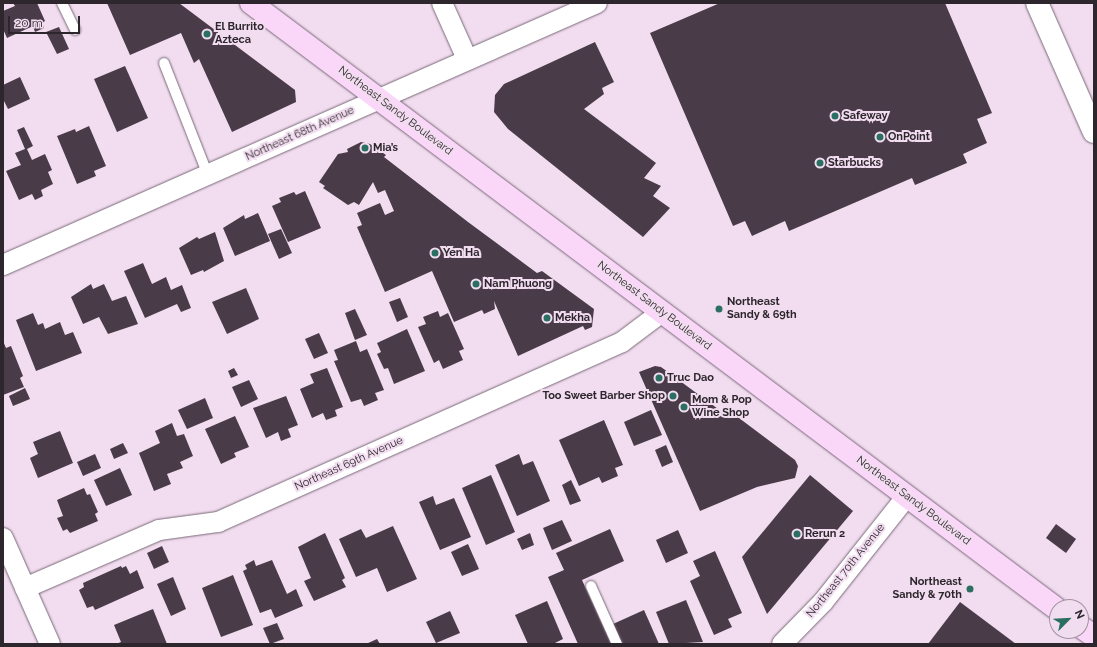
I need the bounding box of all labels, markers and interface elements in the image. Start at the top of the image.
scale bar [10,8,82,34]
text: 20 m [15,16,43,30]
place label: El Burrito Azteca [215,21,264,47]
marker: El Burrito Azteca [202,29,212,39]
street label: Northeast Sandy Boulevard [335,64,455,158]
street label: Northeast 68th Avenue [244,104,356,164]
place label: Safeway [843,109,888,123]
marker: Safeway [830,111,840,121]
place label: OnPoint [888,130,930,144]
marker: OnPoint [875,132,885,142]
place label: Mia’s [373,141,398,155]
marker: Mia’s [360,143,370,153]
place label: Starbucks [828,156,881,170]
marker: Starbucks [815,158,825,168]
place label: Yen Ha [443,246,480,260]
marker: Yen Ha [430,248,440,258]
street label: Northeast Sandy Boulevard [594,259,714,353]
place label: Nam Phuong [484,277,552,291]
marker: Nam Phuong [471,279,481,289]
place label: Northeast Sandy & 69th [727,296,797,322]
marker: Northeast Sandy & 69th [714,304,724,314]
place label: Mekha [555,311,590,325]
marker: Mekha [542,313,552,323]
place label: Truc Dao [667,371,714,385]
marker: Truc Dao [654,373,664,383]
place label: Too Sweet Barber Shop [542,389,665,403]
marker: Too Sweet Barber Shop [668,391,678,401]
place label: Mom & Pop Wine Shop [692,394,752,420]
marker: Mom & Pop Wine Shop [679,402,689,412]
street label: Northeast 69th Avenue [293,434,405,494]
street label: Northeast Sandy Boulevard [853,454,973,548]
street label: Northeast 70th Avenue [804,521,888,621]
place label: Rerun 2 [805,527,845,541]
marker: Rerun 2 [792,529,802,539]
place label: Northeast Sandy & 70th [892,576,962,602]
marker: Northeast Sandy & 70th [965,584,975,594]
north arrow [1049,599,1089,639]
text: N [1072,608,1087,621]

